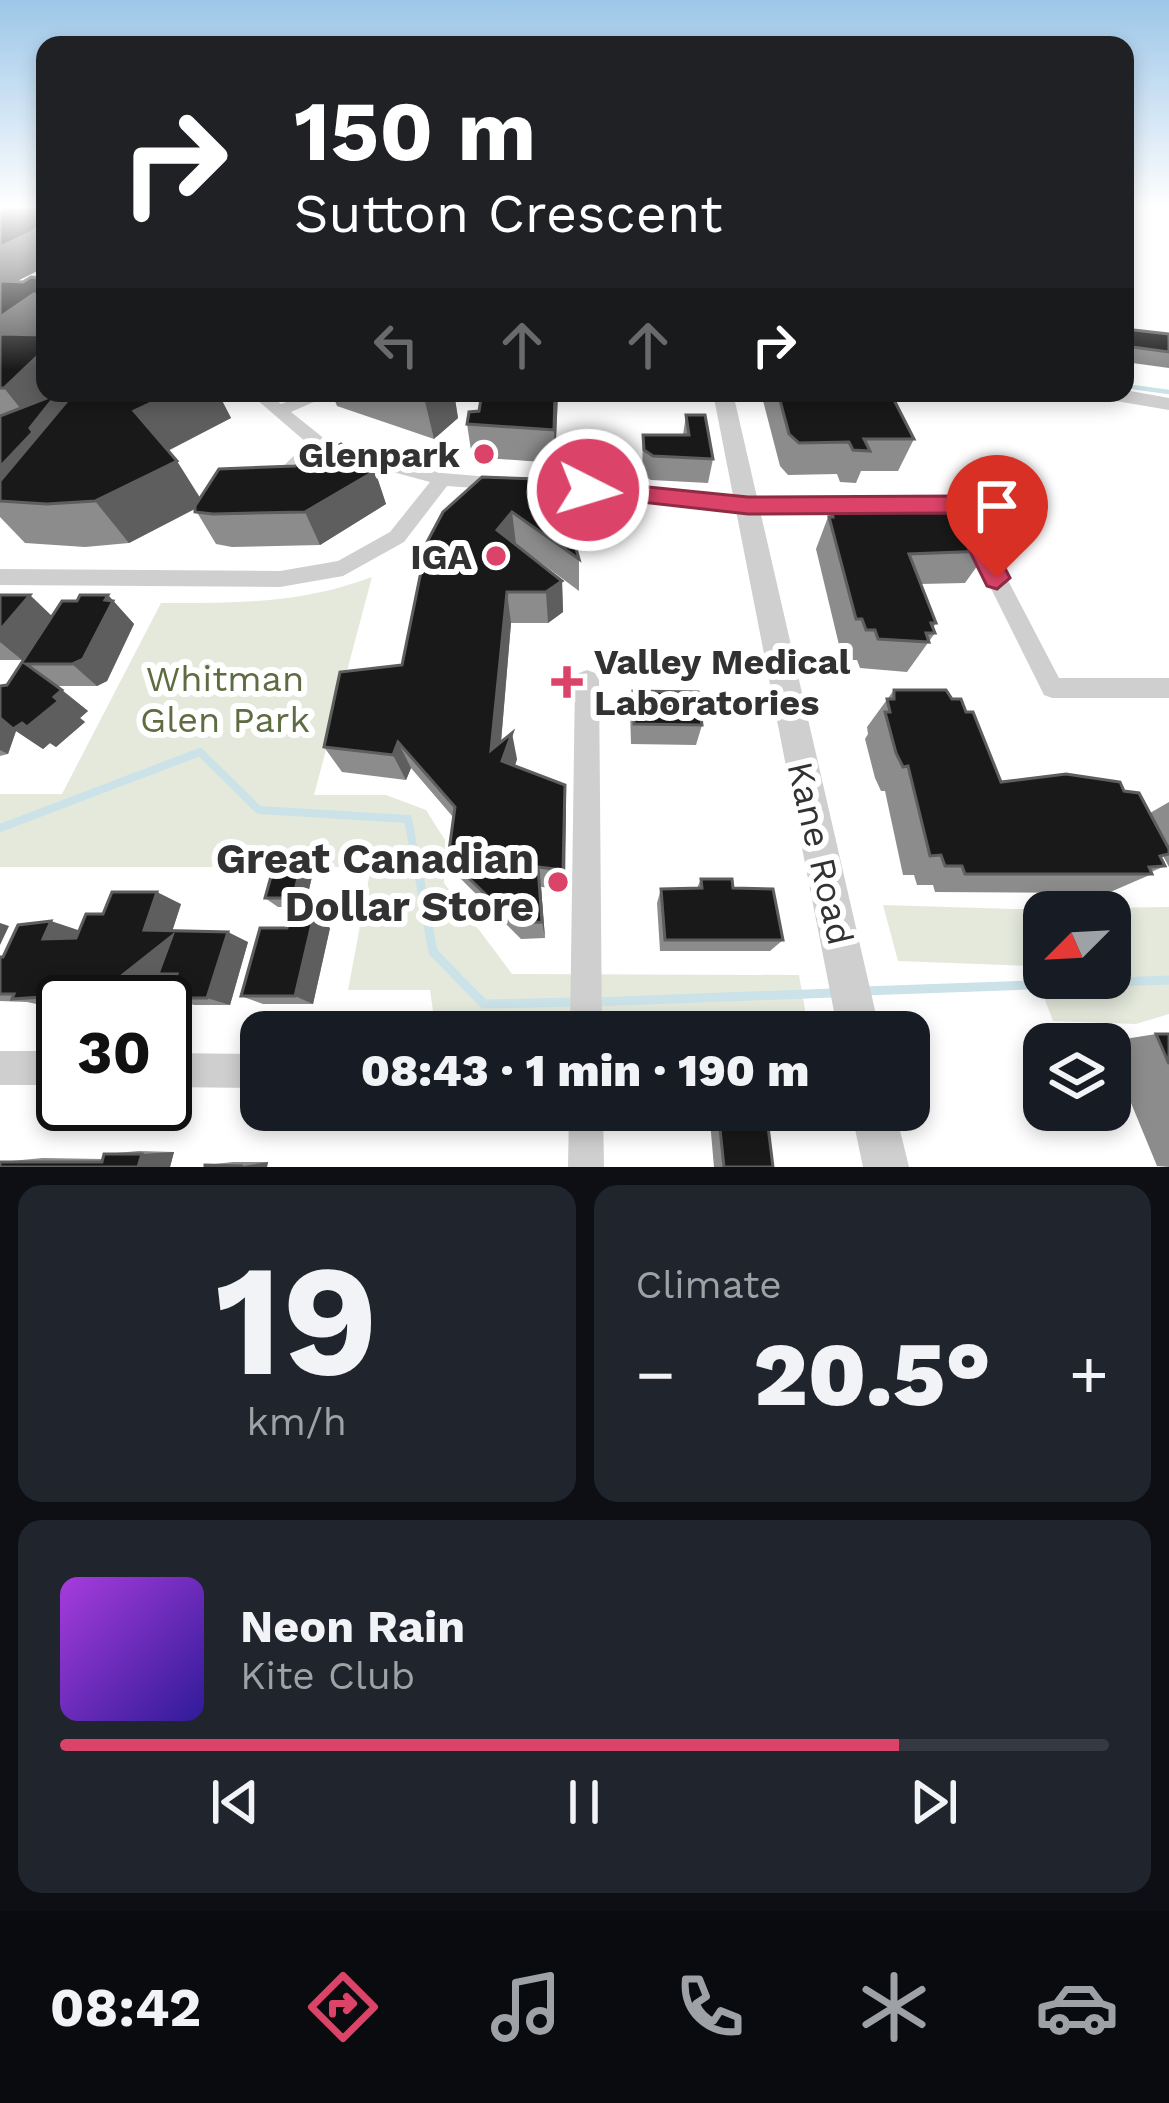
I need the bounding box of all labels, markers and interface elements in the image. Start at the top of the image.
text: 150 m [294,82,536,180]
icon: right [96,84,252,240]
text: Sutton Crescent [294,182,723,245]
icon: left [363,312,429,378]
icon: ahead [489,312,555,378]
icon: ahead [615,312,681,378]
icon: right [741,312,807,378]
position arrow [525,427,651,553]
place label: Glenpark [298,434,461,476]
marker: Glenpark [471,441,497,467]
pin [946,455,1048,578]
icon: arrive [964,473,1030,539]
place label: IGA [410,536,473,578]
marker: IGA [483,543,509,569]
place label: Valley Medical Laboratories [594,641,851,724]
park label: Whitman Glen Park [140,658,310,741]
marker: Valley Medical Laboratories [551,666,583,698]
street label: Kane Road [779,758,861,949]
place label: Great Canadian Dollar Store [216,834,534,931]
marker: Great Canadian Dollar Store [545,869,571,895]
north arrow [1023,891,1131,999]
map controls [1023,891,1131,1131]
speed limit sign: 30 [36,975,192,1131]
button: layers [1023,1023,1131,1131]
text: 08:43 · 1 min · 190 m [361,1044,809,1097]
text: 19 [215,1229,378,1412]
text: Climate [636,1262,782,1307]
text: 20.5° [754,1321,991,1427]
text: − [636,1336,675,1413]
text: + [1069,1336,1109,1413]
text: km/h [247,1399,347,1444]
text: Neon Rain [240,1600,465,1653]
text: Kite Club [240,1653,415,1698]
icon: previous [202,1769,268,1835]
icon: pause [551,1769,617,1835]
icon: next [901,1769,967,1835]
icon: directions [301,1965,385,2049]
icon: music [484,1965,568,2049]
icon: phone [668,1965,752,2049]
icon: climate [852,1965,936,2049]
icon: car [1035,1965,1119,2049]
text: 08:42 [50,1976,201,2039]

